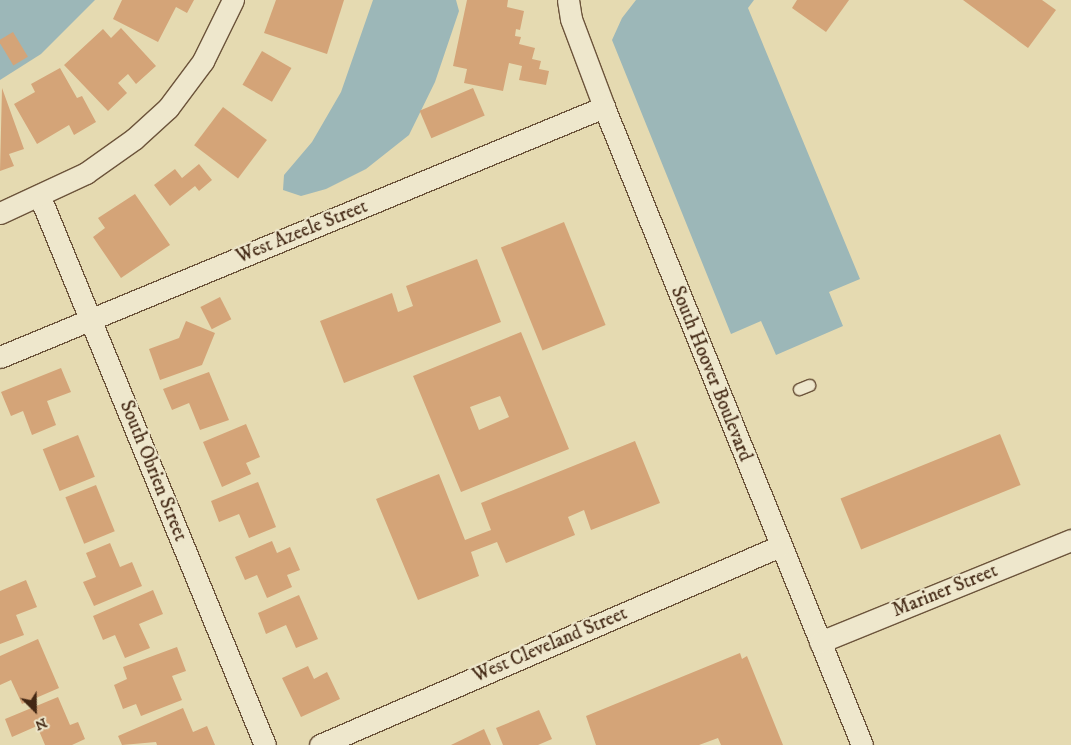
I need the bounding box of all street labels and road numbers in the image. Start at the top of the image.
street label: West Azeele Street [233,195,371,269]
street label: South Hoover Boulevard [665,283,757,465]
street label: South Obrien Street [114,397,192,545]
street label: Mariner Street [889,560,1001,622]
street label: West Cleveland Street [469,602,631,688]

